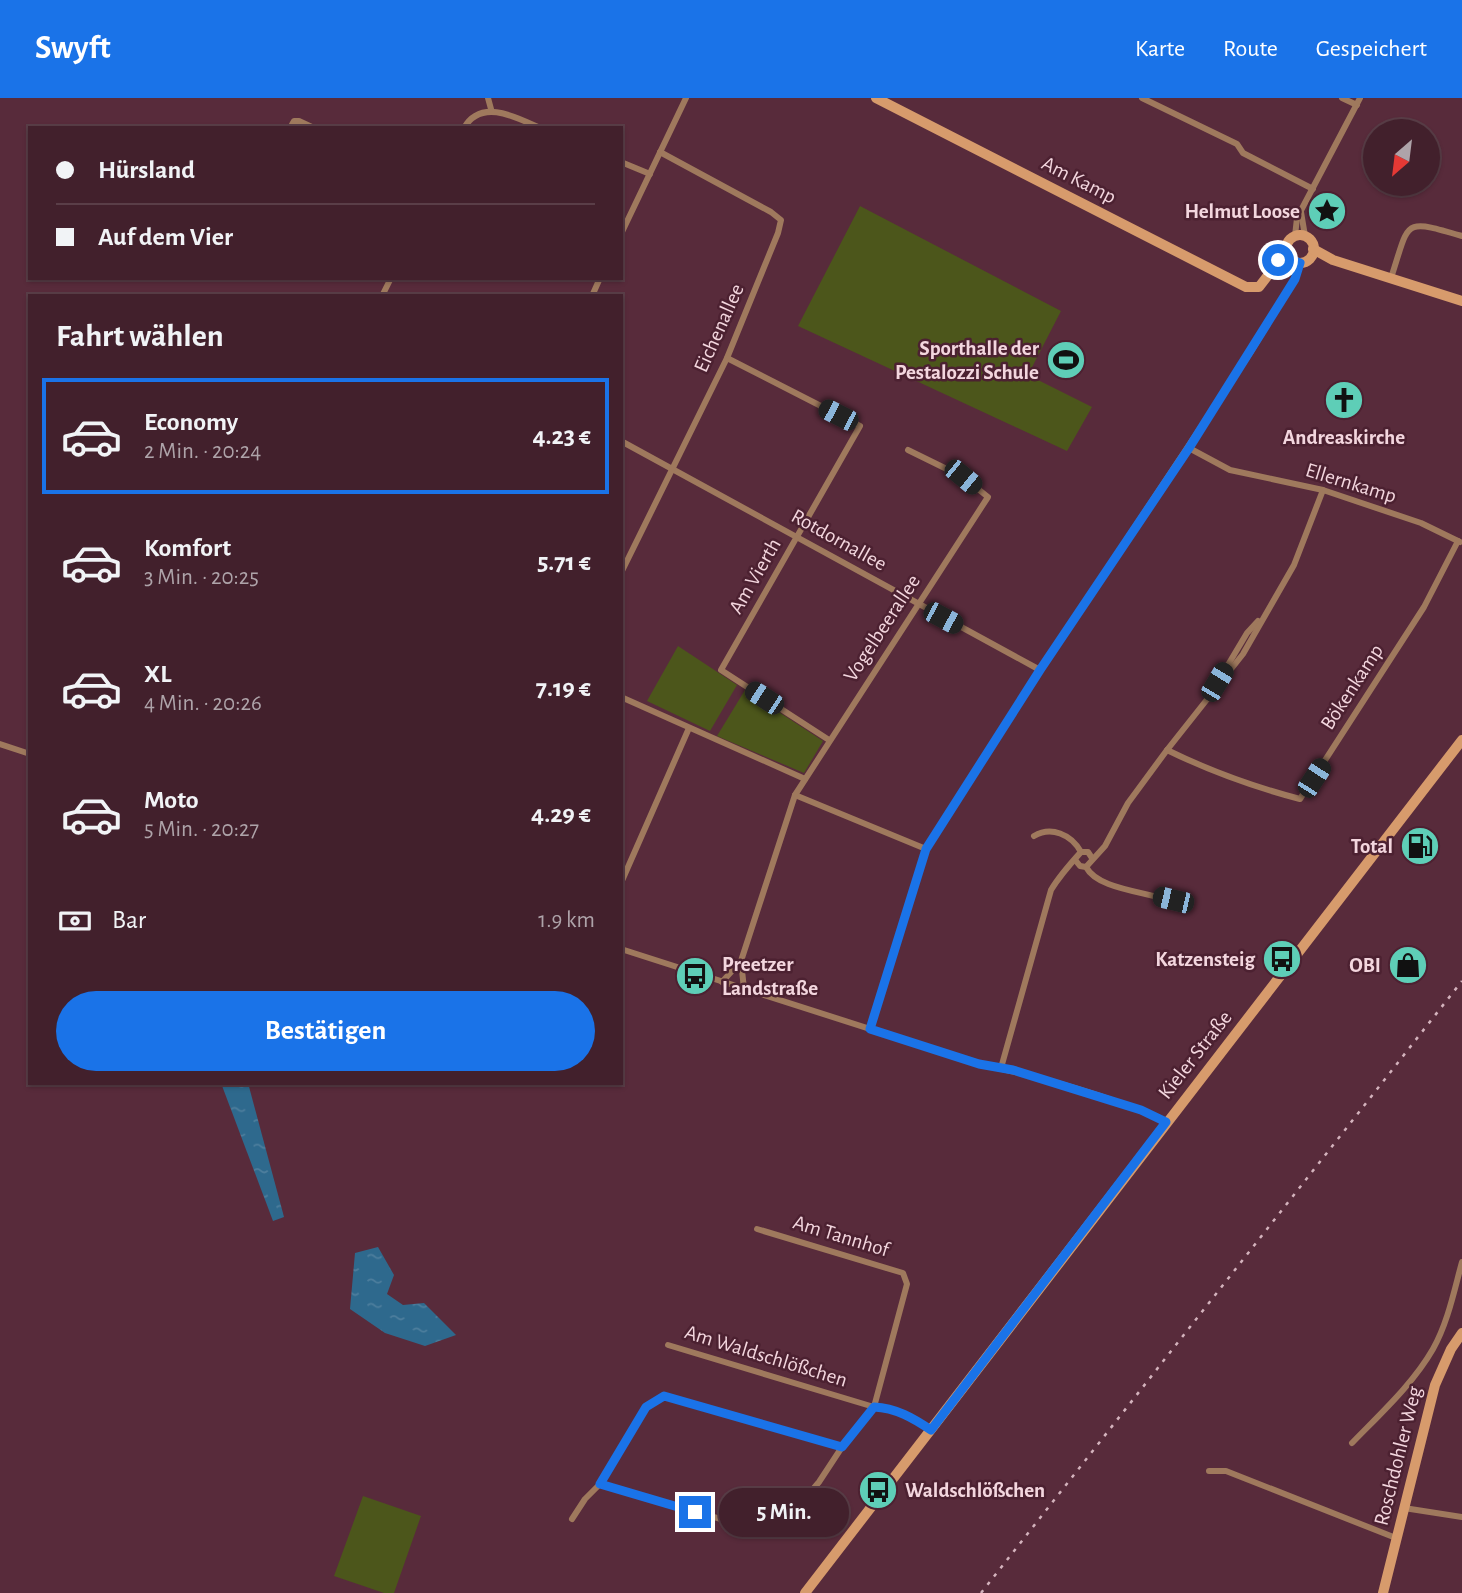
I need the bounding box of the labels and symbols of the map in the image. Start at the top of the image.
north arrow [1363,119,1440,196]
street label: Am Kamp [1038,152,1120,208]
place icon: Helmut Loose [1306,190,1348,232]
place label: Helmut Loose [1185,201,1300,222]
route start [1262,244,1294,276]
street label: Eichenallee [690,281,748,375]
place label: Sporthalle der Pestalozzi Schule [895,338,1040,383]
sports icon: Sporthalle der Pestalozzi Schule [1045,339,1087,381]
church icon: Andreaskirche [1323,379,1365,421]
car [815,396,862,434]
place label: Andreaskirche [1283,427,1405,448]
car [941,456,986,498]
street label: Ellernkamp [1303,459,1399,507]
street label: Rotdornallee [788,505,890,575]
street label: Am Vierth [725,535,785,617]
street label: Vogelbeerallee [840,571,924,685]
car [920,599,967,637]
street label: Bökenkamp [1317,640,1387,734]
car [1198,659,1237,705]
car [741,678,788,718]
car [1294,755,1335,801]
fuel station icon: Total [1399,825,1441,867]
place label: Total [1351,836,1393,857]
car [1151,885,1196,915]
bus stop icon: Katzensteig [1261,938,1303,980]
shop icon: OBI [1387,944,1429,986]
place label: Katzensteig [1155,949,1255,970]
place label: Preetzer Landstraße [722,954,818,999]
bus stop icon: Preetzer Landstraße [674,955,716,997]
place label: OBI [1349,955,1381,976]
street label: Kieler Straße [1154,1007,1236,1103]
street label: Am Tannhof [790,1211,893,1261]
street label: Am Waldschlößchen [682,1321,850,1391]
street label: Roschdohler Weg [1371,1383,1426,1528]
bus stop icon: Waldschlößchen [857,1469,899,1511]
place label: Waldschlößchen [905,1480,1045,1501]
callout: 5 Min. [720,1488,849,1536]
route end [679,1496,711,1528]

